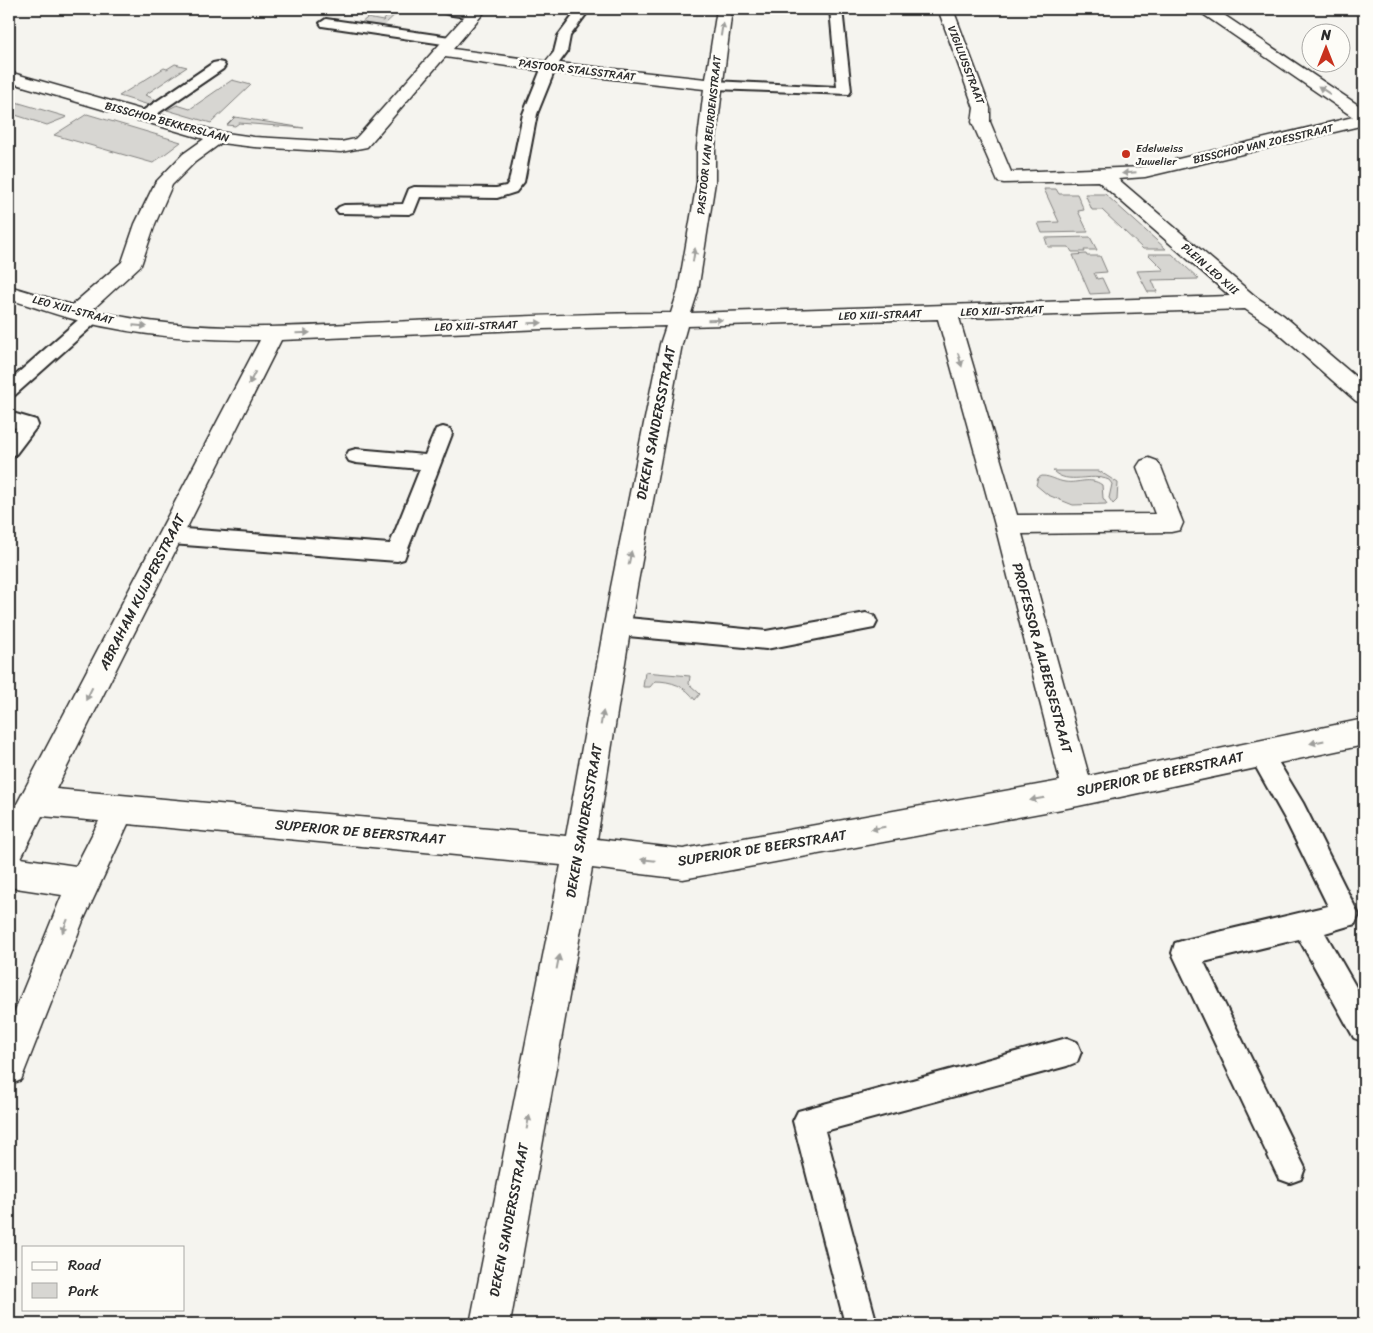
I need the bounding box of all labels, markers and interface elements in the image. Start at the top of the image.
one-way arrow [718,21,726,37]
north arrow [1300,22,1350,72]
street label: VIGILIUSSTRAAT [942,23,990,108]
text: N [1320,23,1331,48]
street label: PASTOOR STALSSTRAAT [517,53,637,87]
street label: PASTOOR VAN BEURDENSTRAAT [691,54,727,215]
one-way arrow [1317,85,1331,95]
street label: BISSCHOP BEKKERSLAAN [103,96,232,148]
street label: BISSCHOP VAN ZOESSTRAAT [1191,118,1336,169]
place label: Edelweiss Juwelier [1135,139,1184,171]
marker: Edelweiss Juwelier [1120,148,1132,160]
one-way arrow [1121,170,1137,178]
street label: PLEIN LEO XIII [1177,238,1244,300]
one-way arrow [690,246,698,262]
street label: LEO XIII-STRAAT [30,290,116,330]
street label: LEO XIII-STRAAT [960,300,1044,322]
street label: LEO XIII-STRAAT [838,304,922,326]
street label: LEO XIII-STRAAT [434,315,518,337]
one-way arrow [707,316,723,324]
one-way arrow [527,319,543,327]
one-way arrow [133,322,149,330]
one-way arrow [295,329,311,337]
street label: DEKEN SANDERSSTRAAT [629,343,683,502]
one-way arrow [957,352,965,367]
one-way arrow [248,371,256,385]
street label: ABRAHAM KUIJPERSTRAAT [91,509,193,675]
one-way arrow [626,550,634,566]
street label: PROFESSOR AALBERSESTRAAT [1005,560,1080,758]
one-way arrow [85,686,93,701]
one-way arrow [598,710,606,726]
one-way arrow [1308,738,1324,746]
street label: DEKEN SANDERSSTRAAT [558,741,610,900]
street label: SUPERIOR DE BEERSTRAAT [1074,744,1248,804]
one-way arrow [1029,796,1045,804]
street label: SUPERIOR DE BEERSTRAAT [274,812,448,852]
street label: SUPERIOR DE BEERSTRAAT [676,822,850,874]
one-way arrow [869,825,885,833]
one-way arrow [640,856,656,864]
one-way arrow [61,919,68,934]
one-way arrow [555,954,563,970]
one-way arrow [524,1114,532,1129]
street label: DEKEN SANDERSSTRAAT [482,1140,536,1299]
legend [22,1246,185,1310]
text: Road [68,1252,101,1278]
text: Park [68,1278,99,1304]

